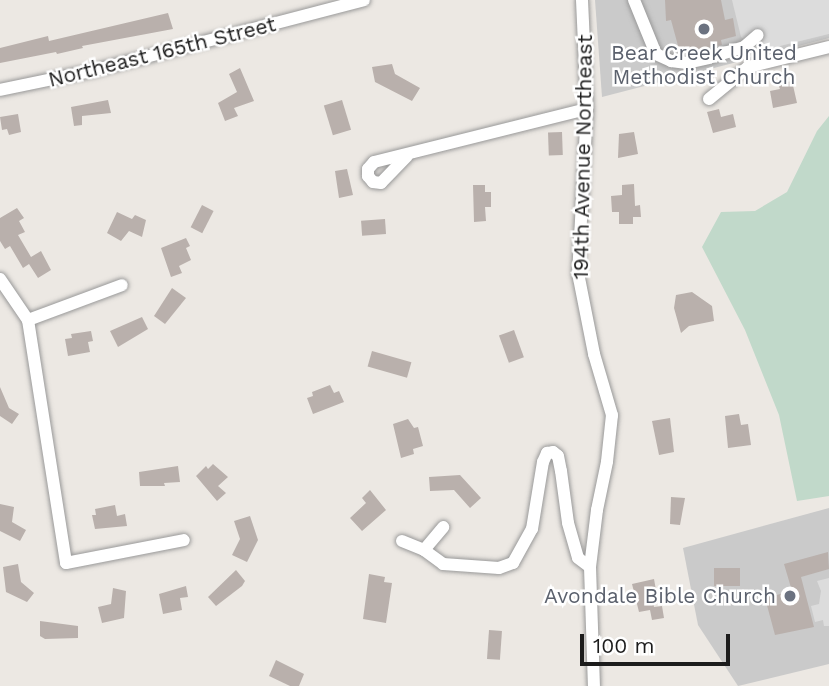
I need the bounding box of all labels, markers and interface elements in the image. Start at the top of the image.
street label: Northeast 165th Street [45,11,279,93]
marker: Bear Creek United Methodist Church [696,21,712,37]
street label: 194th Avenue Northeast [568,34,598,280]
place label: Bear Creek United Methodist Church [611,40,797,90]
place label: Avondale Bible Church [544,583,776,609]
marker: Avondale Bible Church [782,588,798,604]
scale bar [584,620,734,664]
text: 100 m [593,633,655,658]

